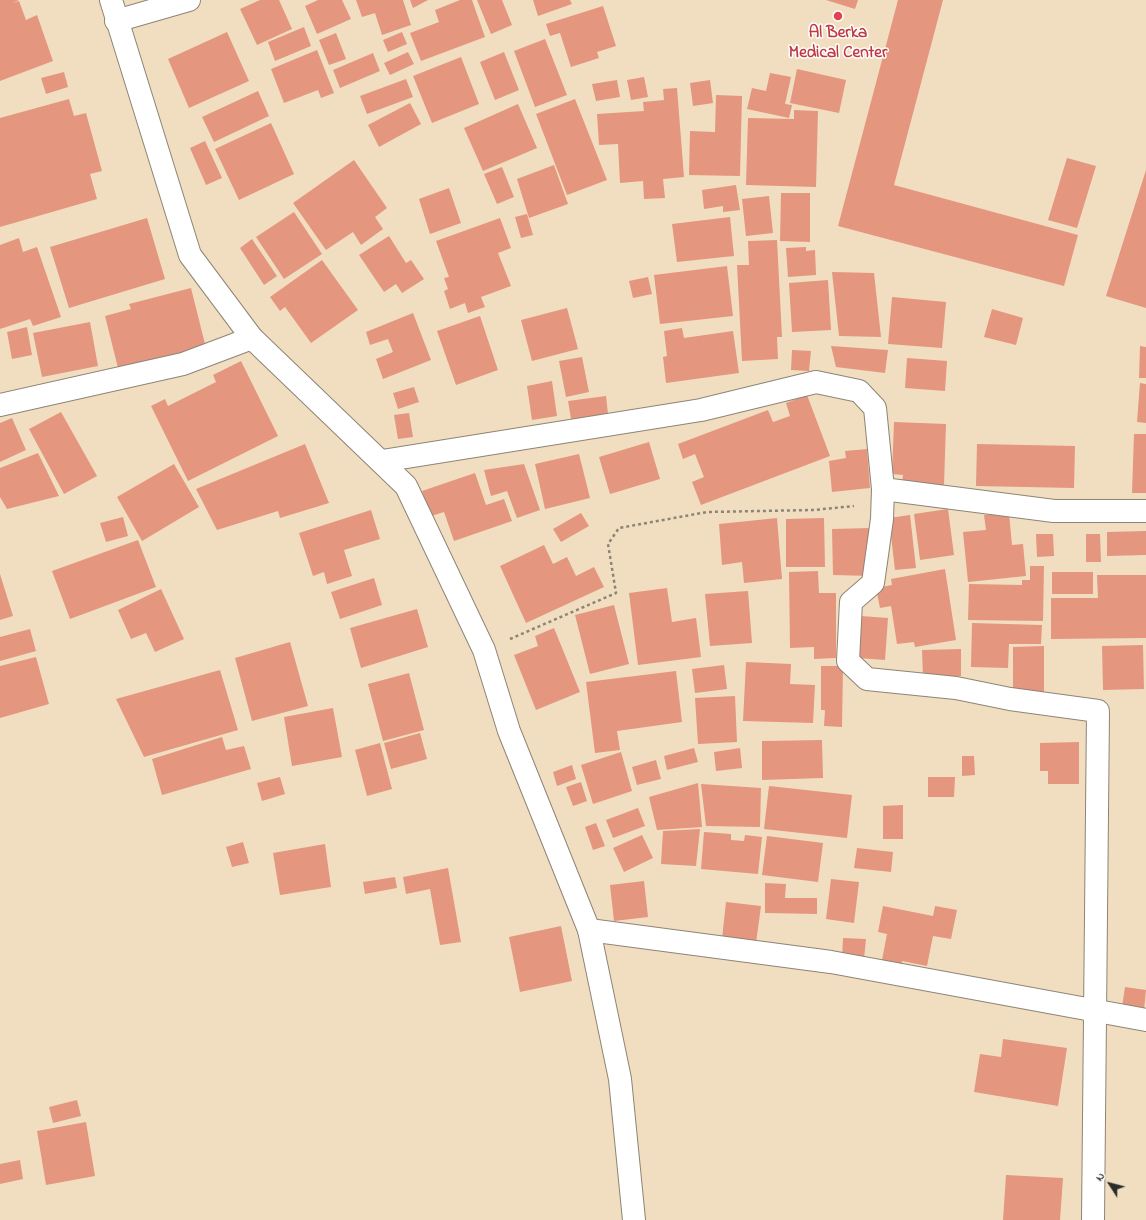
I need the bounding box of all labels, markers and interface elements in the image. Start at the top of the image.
marker: Al Berka Medical Center [832,10,844,22]
place label: Al Berka Medical Center [789,24,887,64]
north arrow [1090,1164,1130,1204]
text: N [1092,1169,1109,1185]

